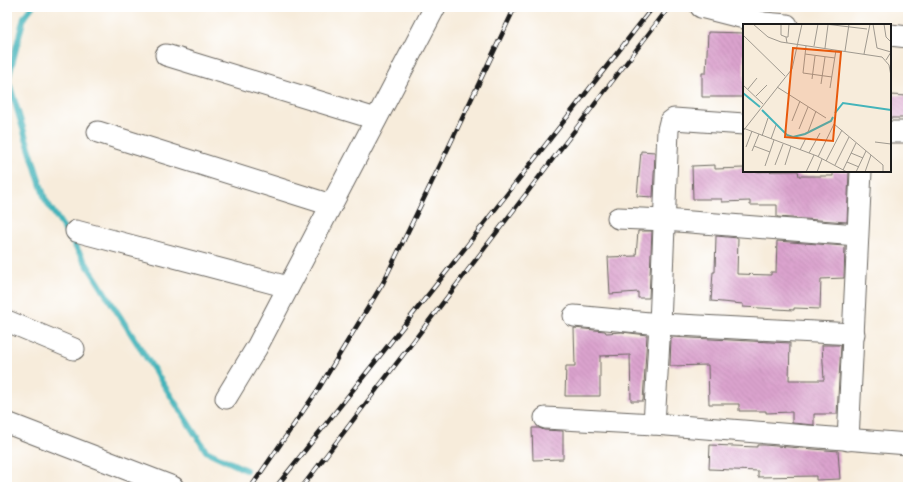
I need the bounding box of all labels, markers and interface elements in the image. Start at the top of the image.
inset map [743,24,891,172]

